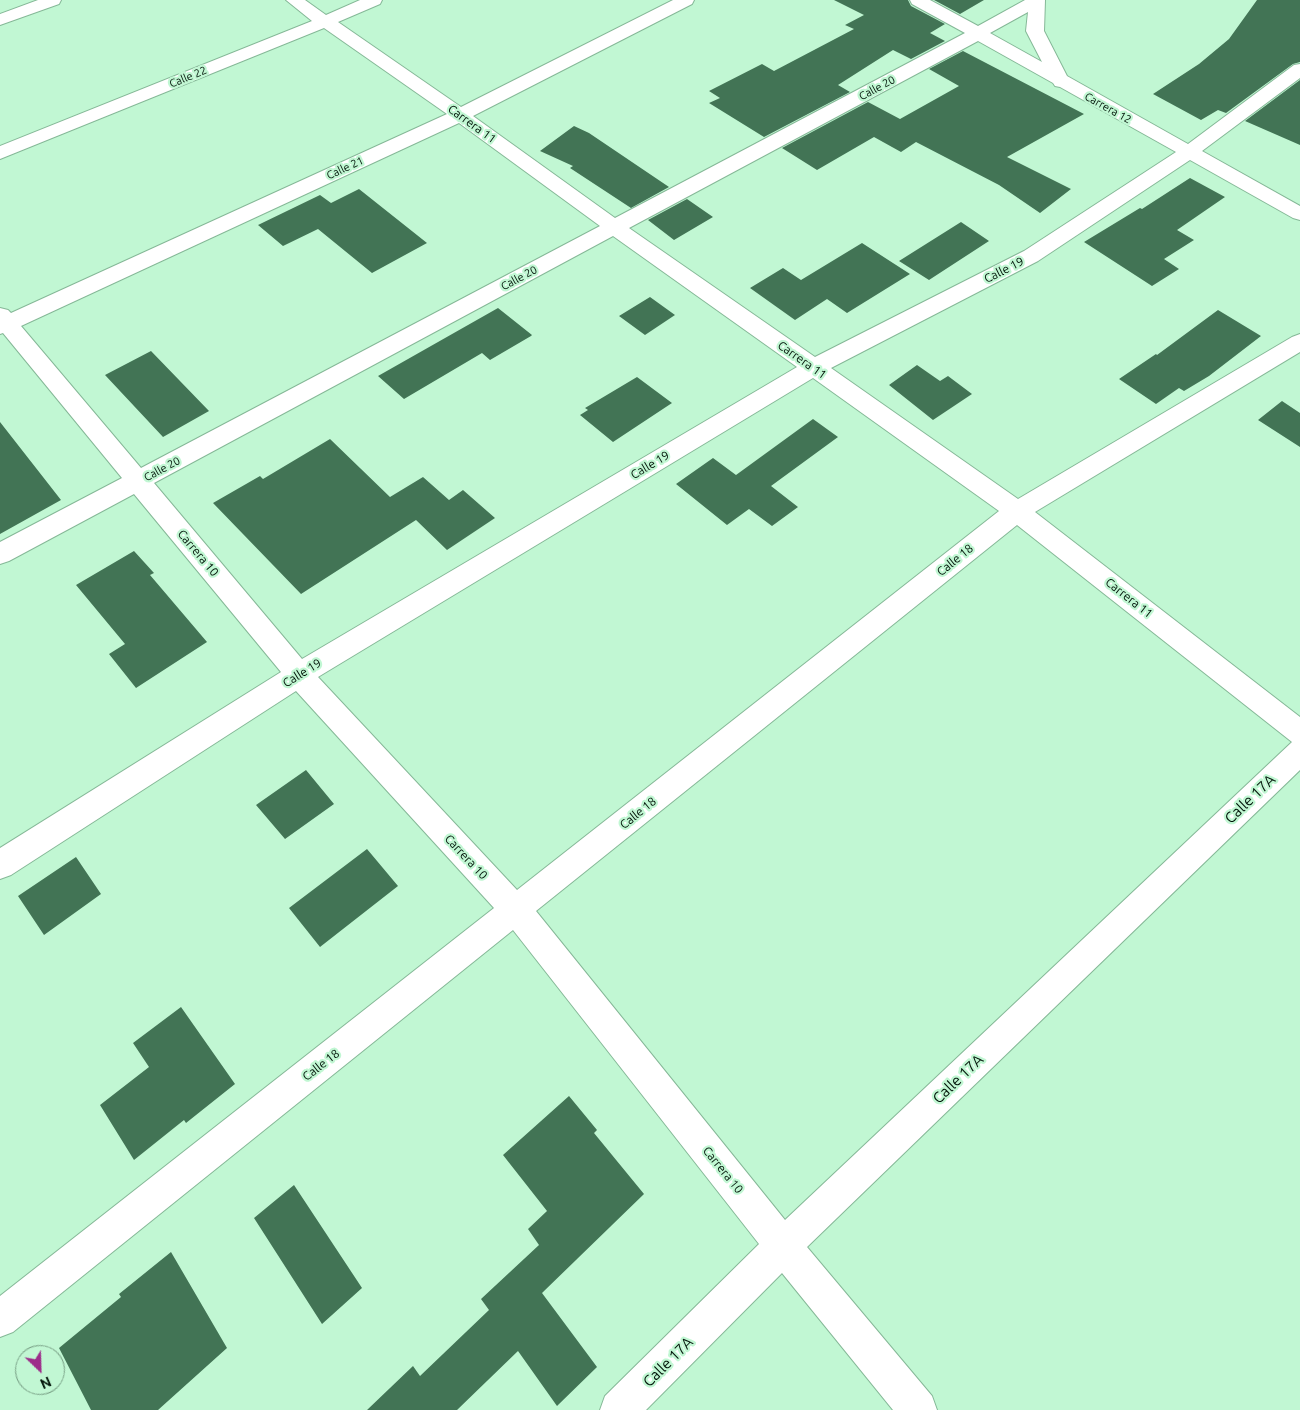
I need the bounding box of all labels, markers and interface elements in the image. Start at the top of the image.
street label: Calle 22 [167,64,209,90]
street label: Calle 20 [857,73,897,103]
street label: Carrera 12 [1082,90,1134,126]
street label: Carrera 11 [445,102,499,146]
street label: Calle 21 [324,154,366,182]
street label: Calle 19 [982,254,1026,286]
street label: Calle 20 [499,263,539,293]
street label: Carrera 11 [775,338,829,382]
street label: Calle 19 [628,448,672,482]
street label: Calle 20 [142,454,182,484]
street label: Carrera 10 [174,527,222,579]
street label: Calle 18 [934,541,976,579]
street label: Carrera 11 [1102,575,1156,621]
street label: Calle 19 [280,656,324,690]
street label: Calle 17A [1221,771,1279,827]
street label: Calle 18 [617,794,659,832]
street label: Carrera 10 [442,832,490,882]
street label: Calle 18 [300,1046,342,1084]
street label: Calle 17A [929,1051,987,1107]
street label: Carrera 10 [700,1144,746,1196]
street label: Calle 17A [639,1333,697,1391]
north arrow [15,1345,65,1395]
text: N [38,1373,54,1392]

